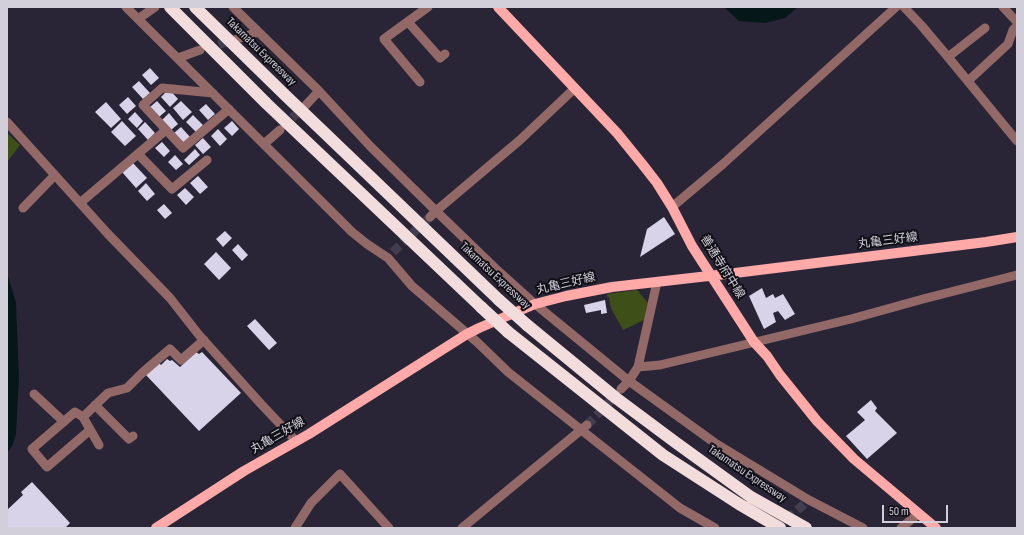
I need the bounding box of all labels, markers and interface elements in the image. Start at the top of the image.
street label: Takamatsu Expressway [223,15,299,89]
street label: 丸亀三好線 [857,230,919,252]
street label: 善通寺府中線 [697,233,747,301]
street label: Takamatsu Expressway [457,239,533,313]
street label: 丸亀三好線 [535,270,597,298]
street label: 丸亀三好線 [248,415,308,457]
street label: Takamatsu Expressway [705,442,789,506]
scale bar [884,497,950,523]
text: 50 m [889,504,909,519]

